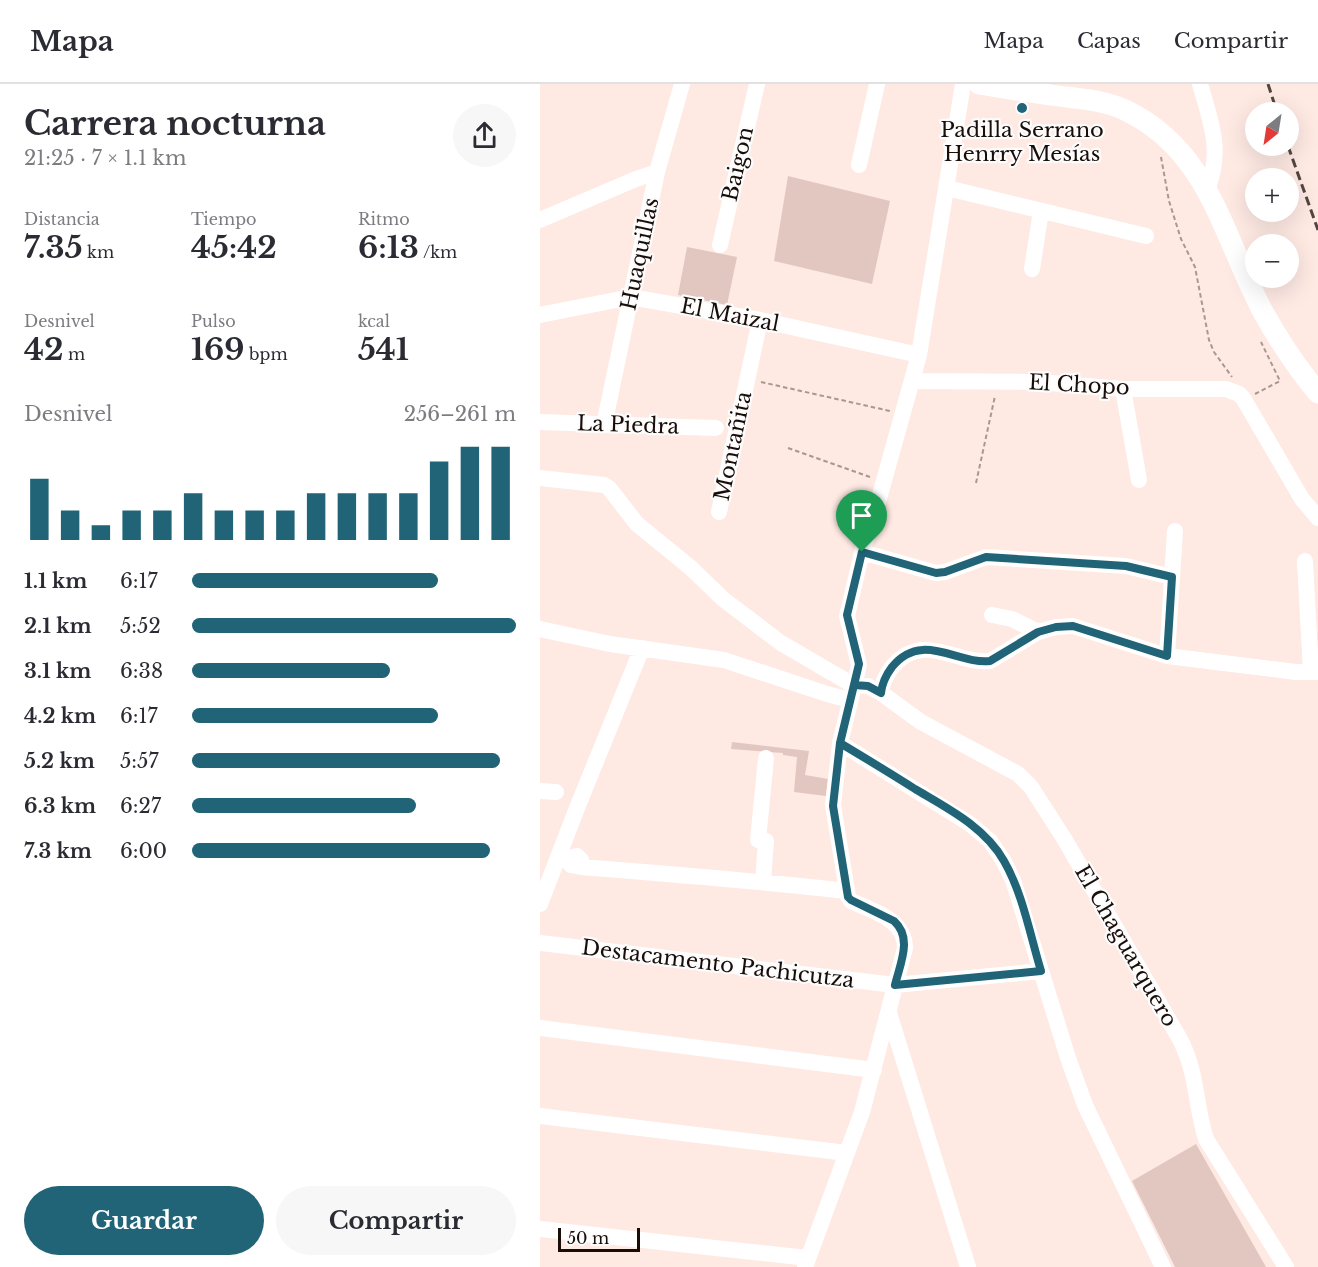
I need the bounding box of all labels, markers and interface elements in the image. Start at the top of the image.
text: Mapa [30,24,114,59]
text: Mapa [984,28,1044,54]
text: Capas [1077,28,1141,54]
text: Compartir [1174,28,1288,54]
marker: Padilla Serrano Henrry Mesías [1015,101,1029,115]
north arrow [1245,102,1299,156]
map controls [1245,102,1299,288]
text: Carrera nocturna [24,103,326,144]
button: share [453,104,516,167]
place label: Padilla Serrano Henrry Mesías [940,117,1104,167]
street label: Baigon [717,124,759,204]
text: 21:25 · 7 × 1.1 km [24,146,186,170]
button: + [1245,168,1299,222]
street label: Huaquillas [615,195,665,313]
text: Distancia [24,209,100,229]
text: Tiempo [191,209,256,229]
text: Ritmo [358,209,410,229]
text: 7.35 [24,229,83,266]
text: 45:42 [191,229,277,266]
text: 6:13 [358,229,419,266]
button: − [1245,234,1299,288]
text: km [83,242,114,262]
text: /km [419,242,457,262]
street label: El Maizal [678,293,782,337]
text: Desnivel [24,311,95,331]
text: Pulso [191,311,236,331]
text: kcal [358,311,390,331]
text: 42 [24,331,63,368]
text: 169 [191,331,245,368]
text: 541 [358,331,409,368]
text: m [63,344,85,364]
text: bpm [245,344,288,364]
street label: El Chopo [1028,369,1130,401]
street label: Montañita [709,389,757,503]
text: Desnivel [24,402,112,426]
text: 256–261 m [404,402,516,426]
street label: La Piedra [576,410,680,440]
pin [836,490,887,552]
icon: arrive [845,499,878,532]
text: 1.1 km [24,569,87,593]
text: 6:17 [120,569,158,593]
text: 2.1 km [24,614,92,638]
text: 5:52 [120,614,161,638]
text: 3.1 km [24,659,91,683]
text: 6:38 [120,659,163,683]
text: 4.2 km [24,704,96,728]
text: 6:17 [120,704,158,728]
text: 5.2 km [24,749,95,773]
text: 5:57 [120,749,158,773]
text: 6.3 km [24,794,96,818]
text: 6:27 [120,794,161,818]
text: 7.3 km [24,839,92,863]
text: 6:00 [120,839,167,863]
street label: El Chaguarquero [1069,860,1183,1032]
street label: Destacamento Pachicutza [580,934,856,994]
button: Guardar [24,1186,264,1255]
button: Compartir [276,1186,516,1255]
scale bar [558,1225,640,1252]
text: 50 m [567,1228,609,1248]

